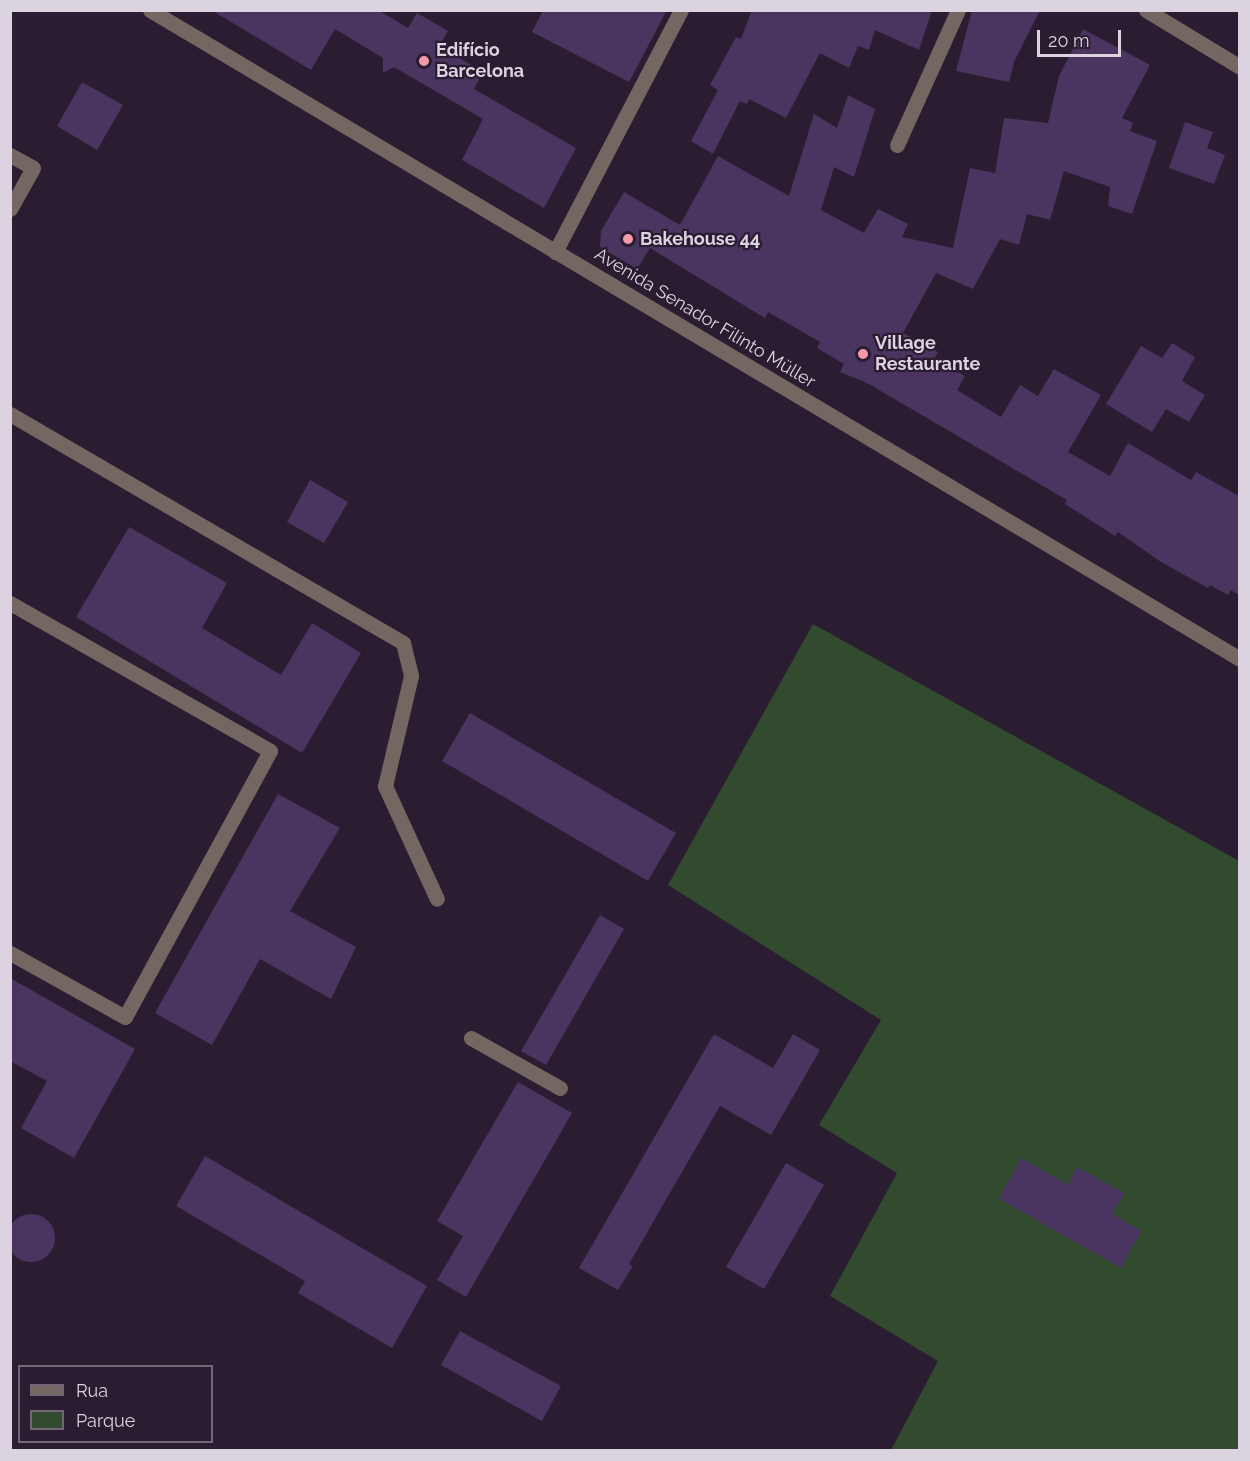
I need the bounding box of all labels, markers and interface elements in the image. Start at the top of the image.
scale bar [1040,18,1124,56]
text: 20 m [1048,30,1090,51]
place label: Edifício Barcelona [436,40,524,82]
marker: Edifício Barcelona [417,54,431,68]
place label: Bakehouse 44 [640,228,760,250]
marker: Bakehouse 44 [621,232,635,246]
street label: Avenida Senador Filinto Müller [591,243,819,393]
place label: Village Restaurante [875,333,980,376]
marker: Village Restaurante [856,347,870,361]
legend [18,1365,213,1443]
text: Rua [76,1380,108,1401]
text: Parque [76,1410,135,1431]

